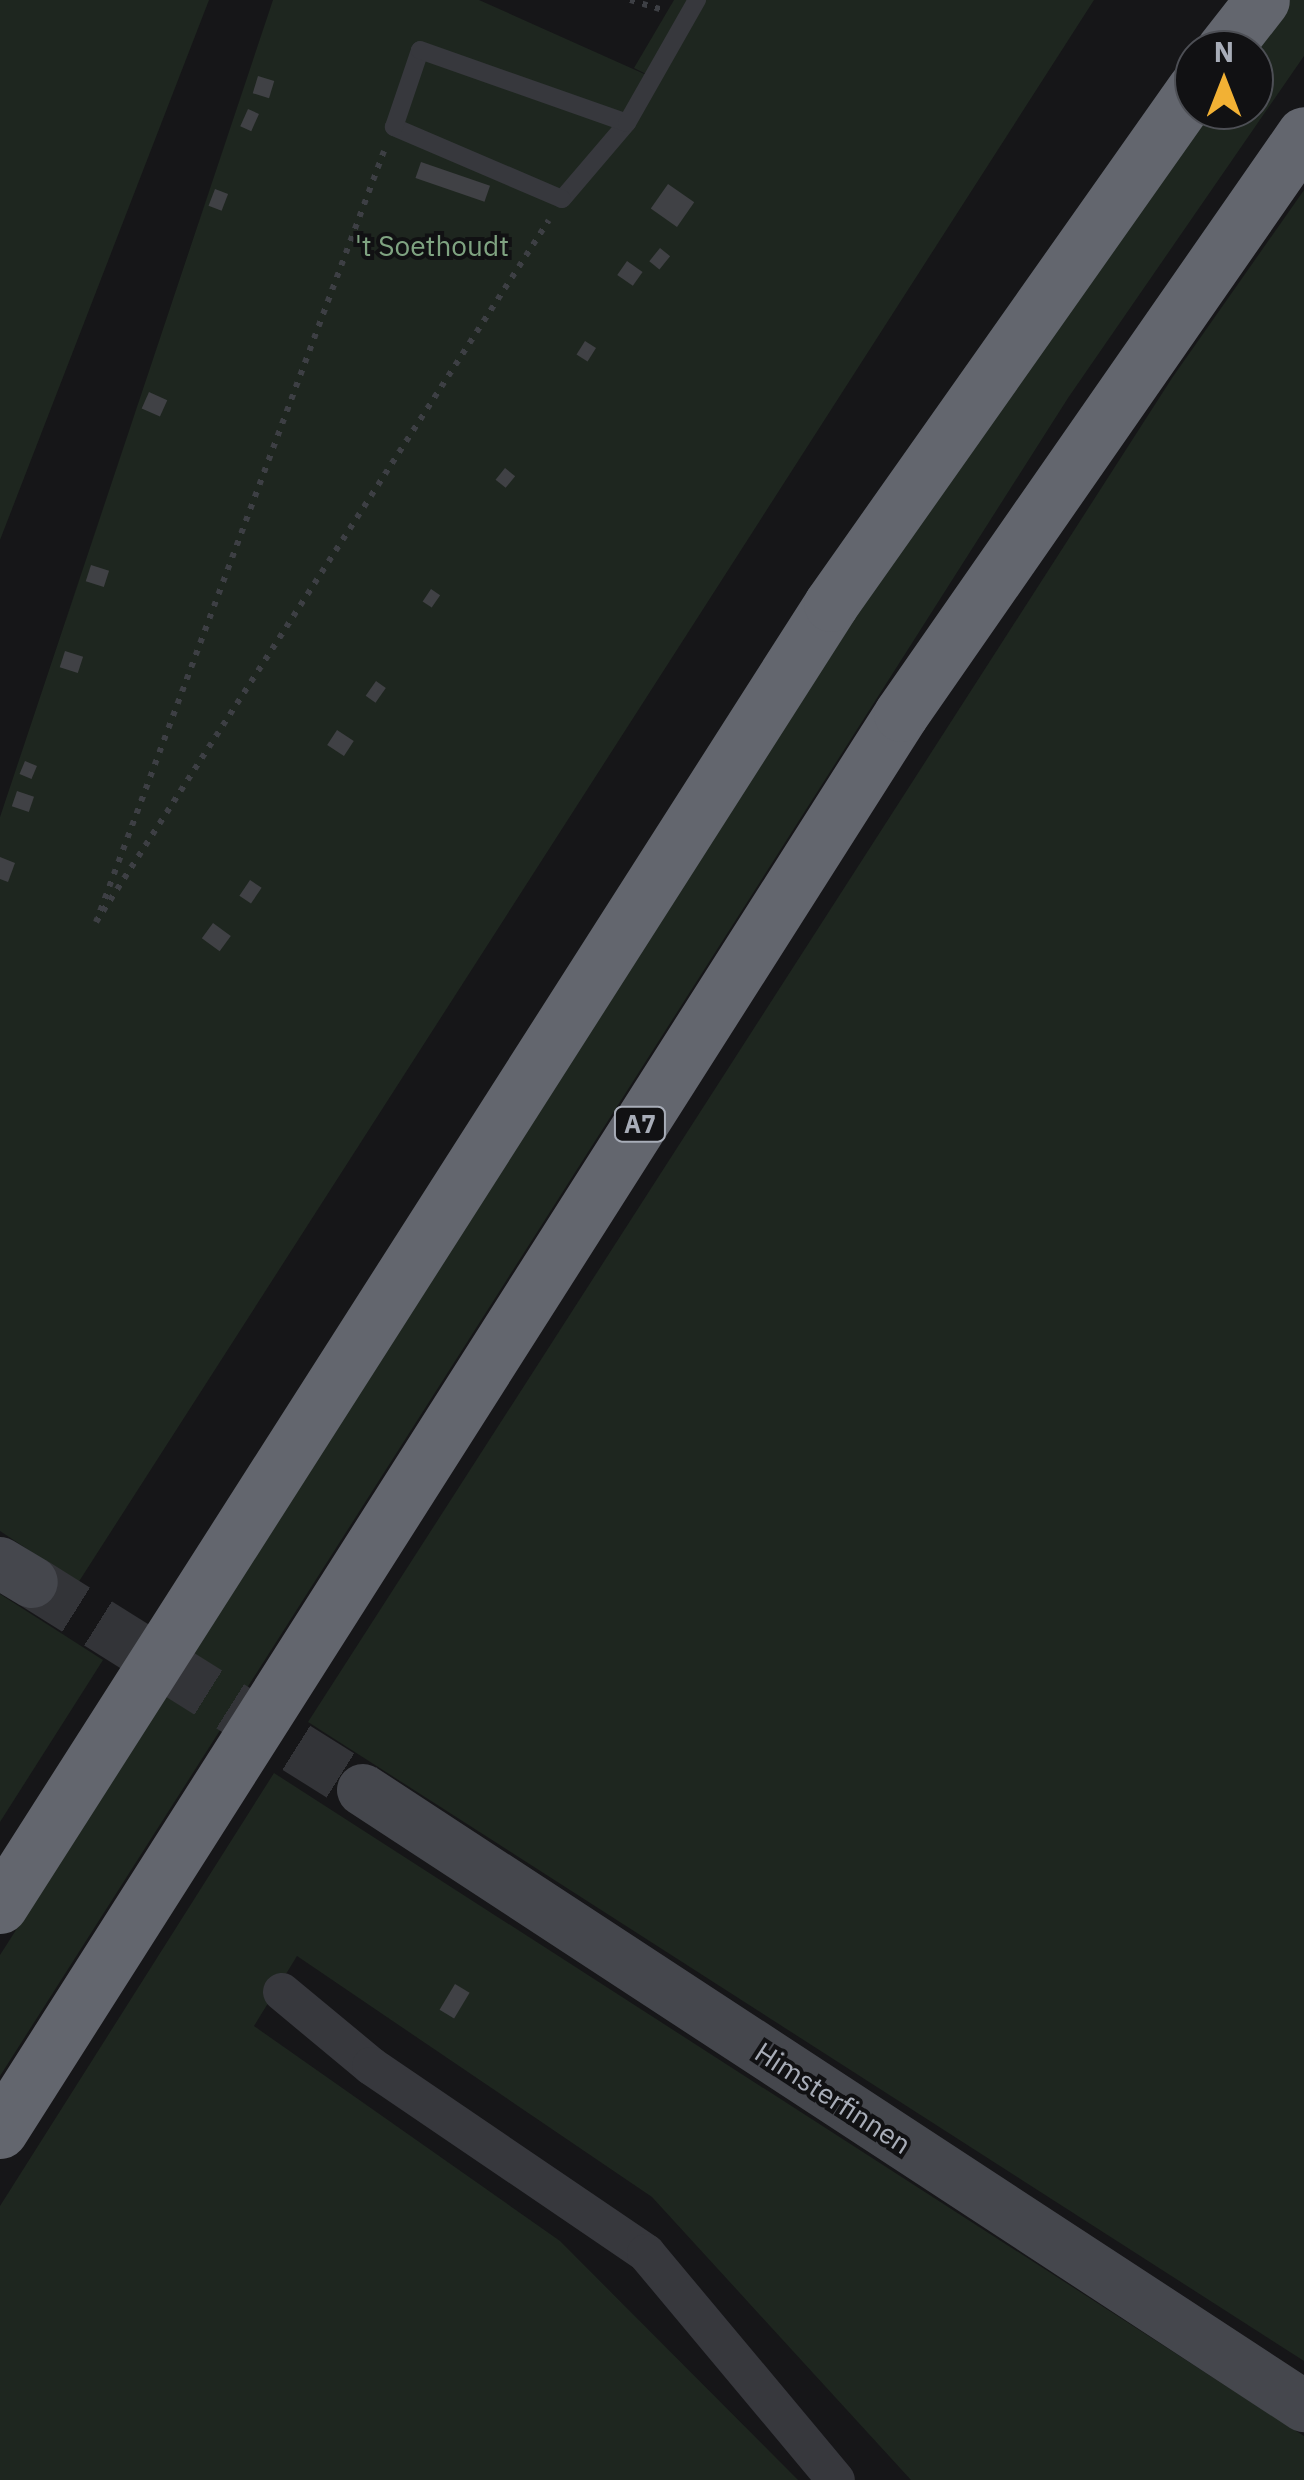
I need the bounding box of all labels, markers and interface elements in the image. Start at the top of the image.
north arrow [1174,30,1274,130]
text: N [1214,33,1234,70]
park label: 't Soethoudt [355,229,509,263]
road number: A7 [612,1104,668,1144]
street label: Himsterfinnen [749,2035,917,2161]

